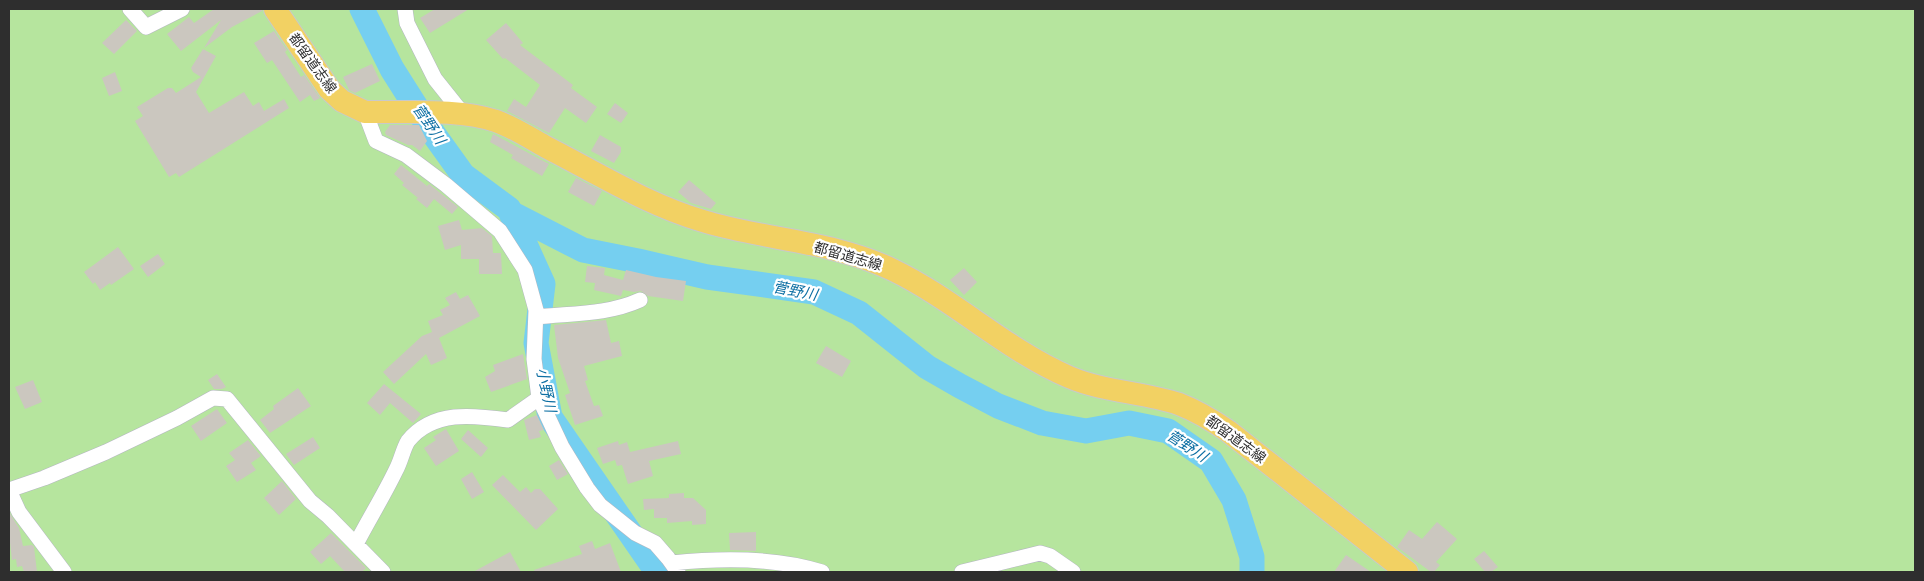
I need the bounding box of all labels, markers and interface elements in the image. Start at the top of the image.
street label: 都留道志線 [286,30,340,96]
water label: 菅野川 [409,100,450,149]
street label: 都留道志線 [812,239,884,273]
water label: 菅野川 [771,278,821,305]
water label: 小野川 [533,366,560,416]
street label: 都留道志線 [1203,412,1269,466]
water label: 菅野川 [1163,426,1212,467]

